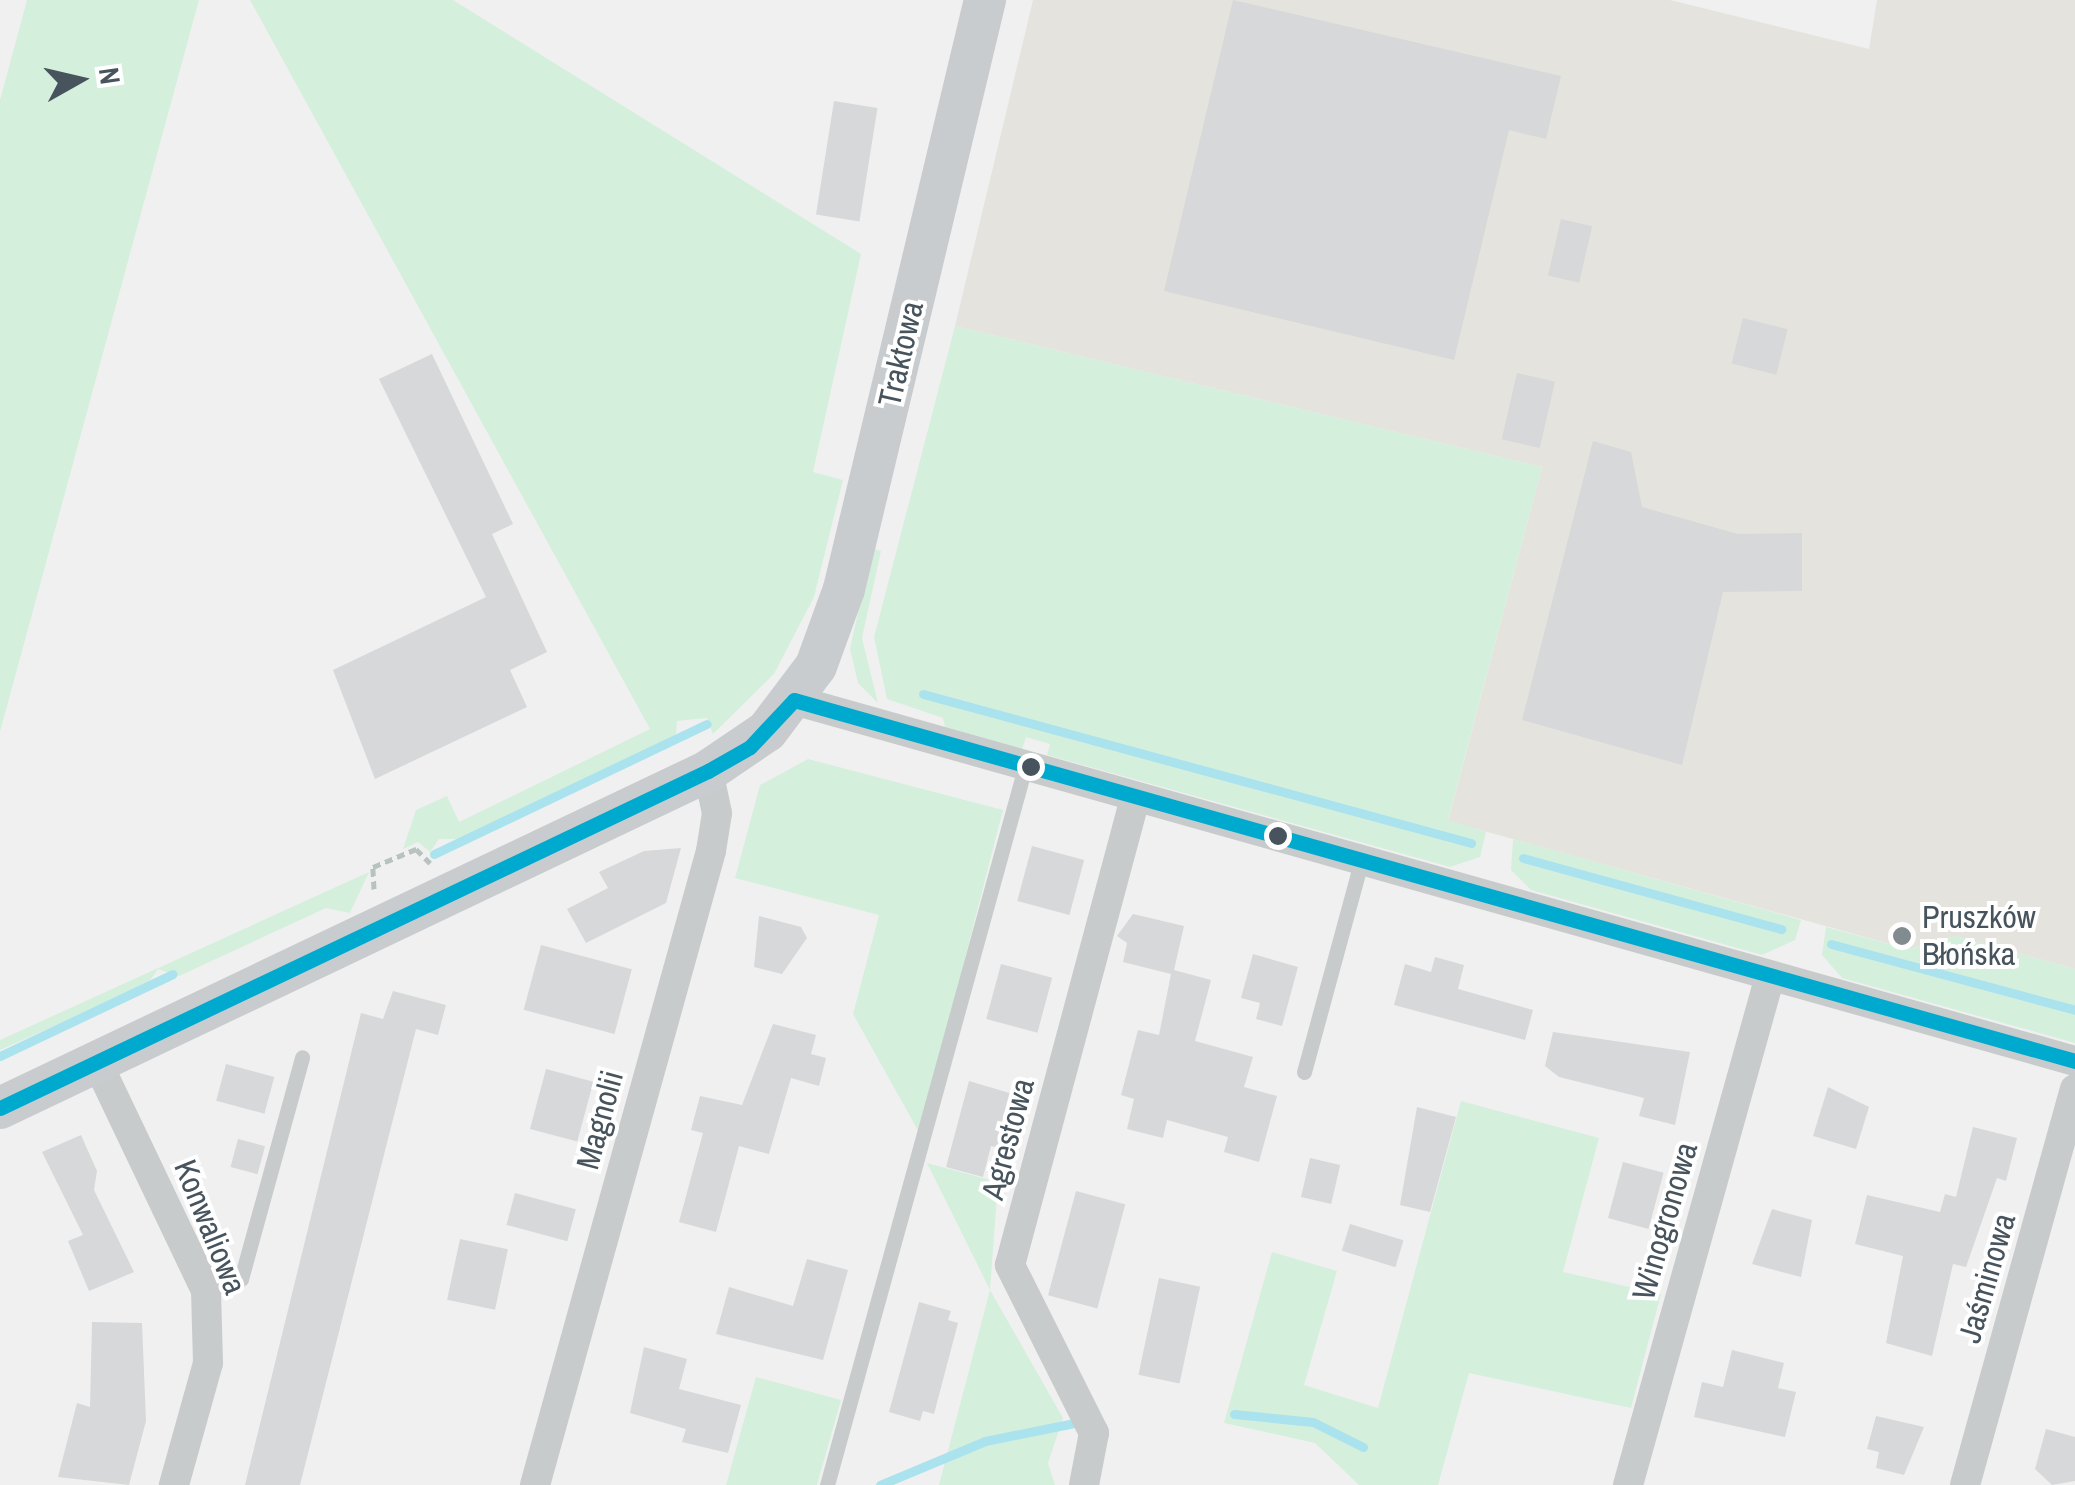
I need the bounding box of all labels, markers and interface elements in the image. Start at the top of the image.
north arrow [30,30,130,130]
text: N [90,65,130,87]
street label: Traktowa [870,298,932,410]
unlabelled marker [1021,757,1041,777]
unlabelled marker [1268,826,1288,846]
place label: Pruszków Błońska [1922,899,2036,974]
marker: Pruszków Błońska [1891,925,1913,947]
street label: Magnolii [568,1066,632,1174]
street label: Agrestowa [973,1074,1043,1204]
street label: Winogronowa [1624,1138,1706,1304]
street label: Konwaliowa [166,1154,254,1300]
street label: Jaśminowa [1950,1209,2024,1347]

